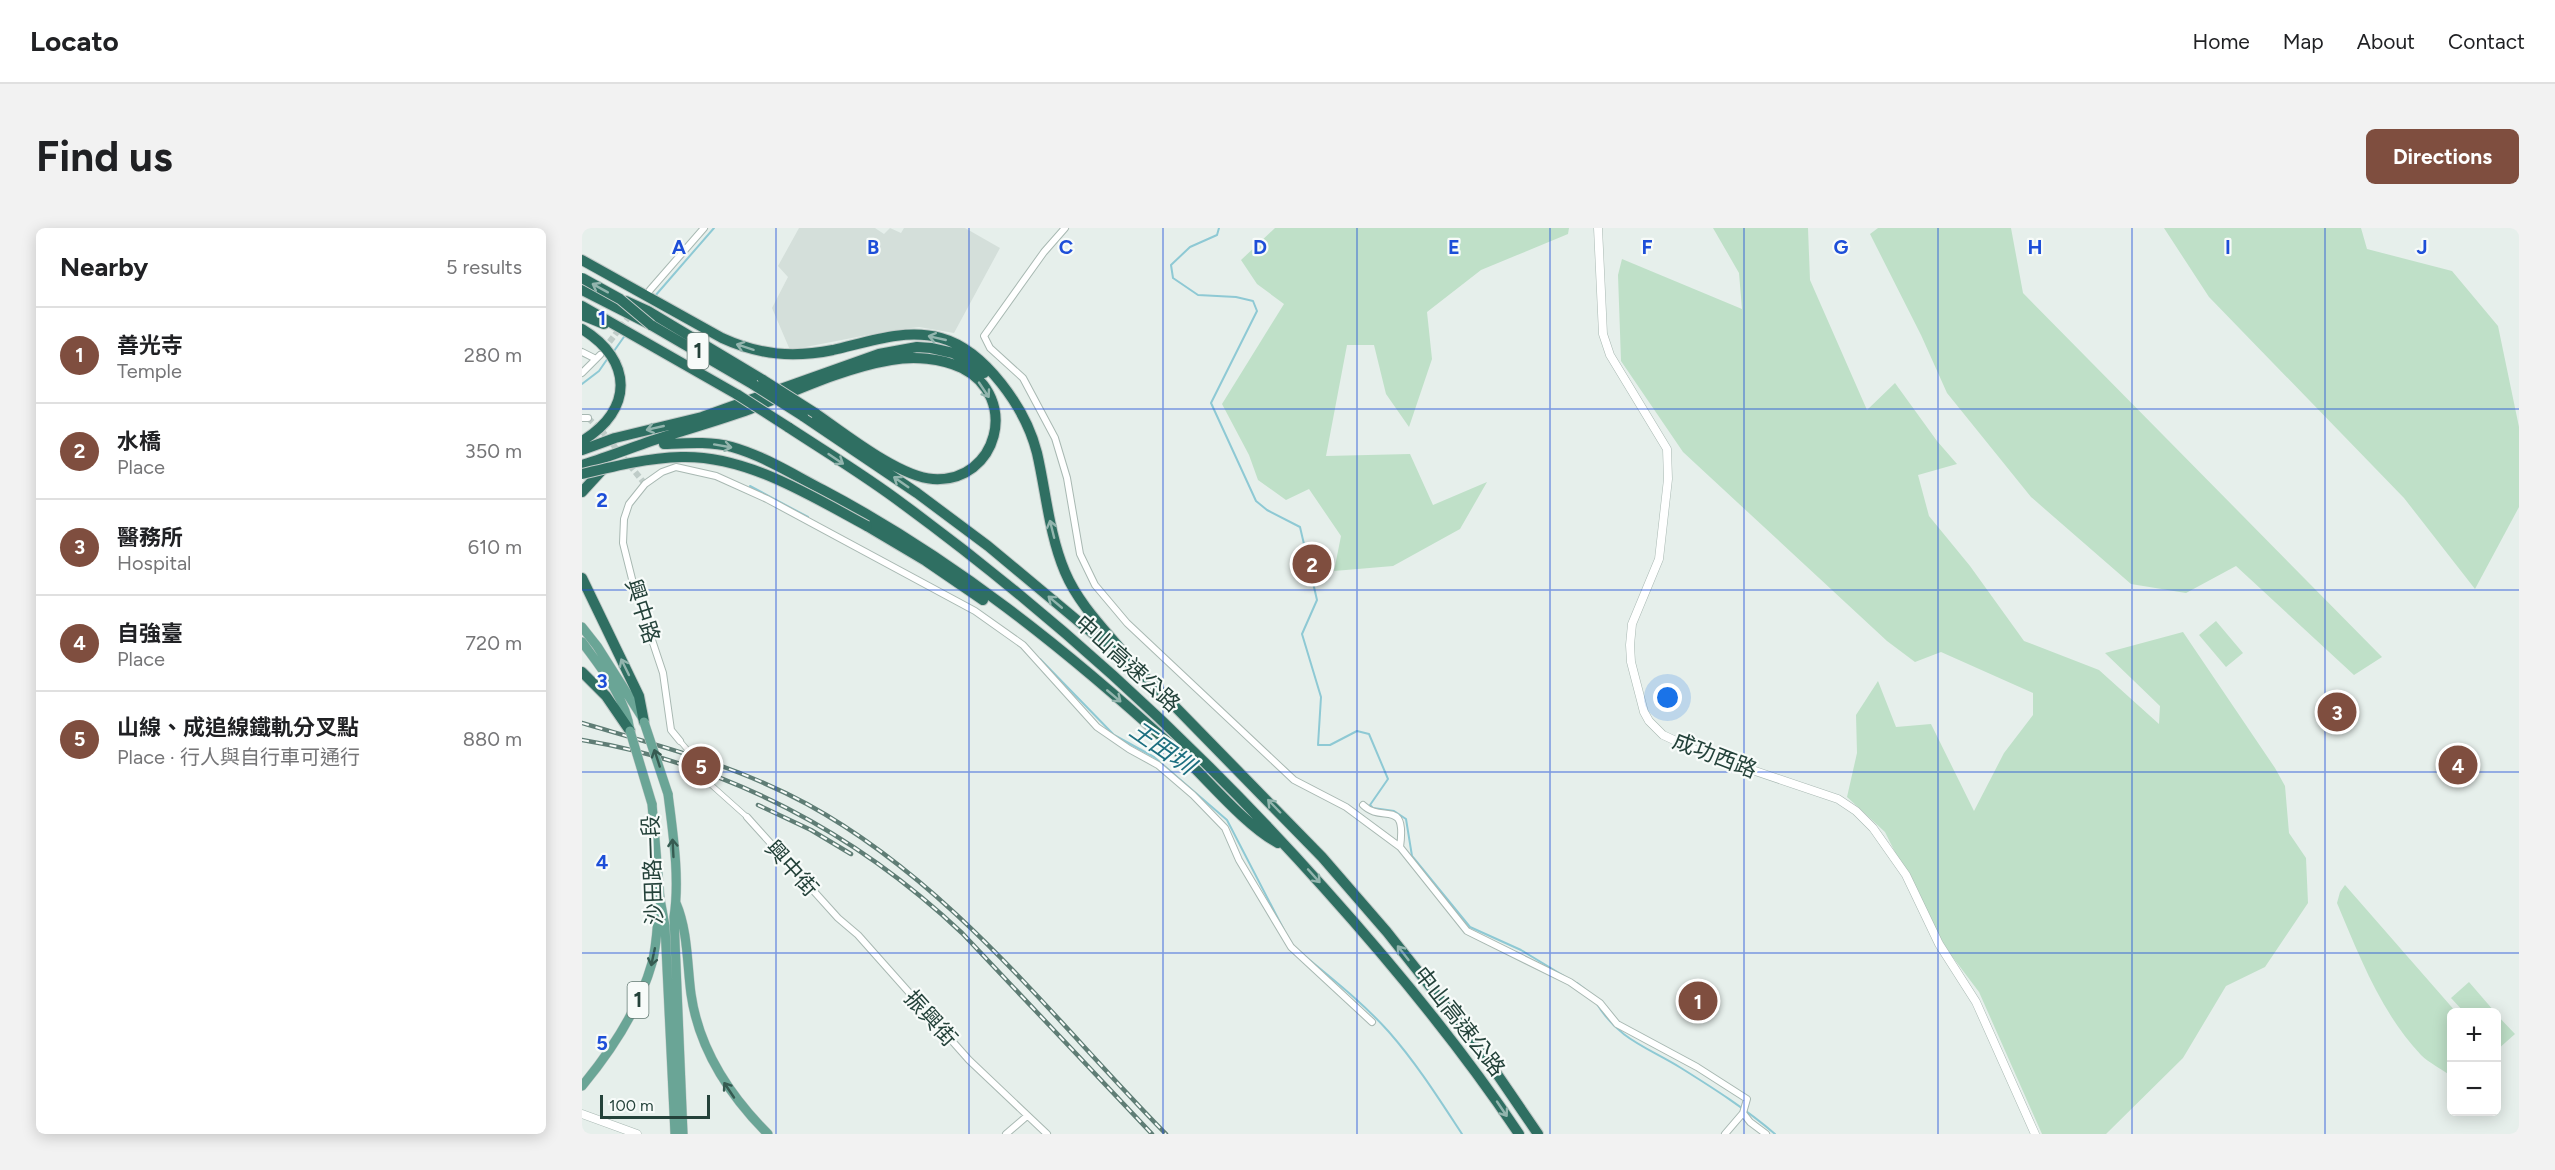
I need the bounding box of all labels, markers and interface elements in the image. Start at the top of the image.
text: Locato [30,24,119,58]
text: Home [2193,29,2250,54]
text: Map [2283,29,2324,54]
text: About [2357,29,2415,54]
text: Contact [2448,29,2525,54]
button: Directions [2366,129,2519,184]
text: Find us [36,131,173,182]
text: A [672,235,687,259]
text: B [867,235,879,259]
text: C [1059,235,1073,259]
text: D [1253,235,1267,259]
text: E [1448,235,1460,259]
text: F [1641,235,1653,259]
text: G [1834,235,1849,259]
text: H [2028,235,2043,259]
text: I [2225,235,2231,259]
text: J [2416,235,2428,259]
text: Nearby [60,251,148,283]
text: 5 results [446,255,522,279]
one-way arrow [592,282,609,294]
text: 1 [598,306,606,330]
text: 善光寺 [117,332,183,359]
one-way arrow [928,332,947,344]
road number: 1 [688,333,708,369]
one-way arrow [736,341,755,352]
text: 1 [75,343,84,367]
text: 280 m [464,343,522,367]
text: Temple [117,359,182,383]
one-way arrow [978,381,990,397]
one-way arrow [646,423,665,435]
text: 水橋 [117,428,161,455]
text: 2 [74,439,85,463]
text: 350 m [465,439,522,463]
one-way arrow [712,441,732,452]
one-way arrow [828,453,844,465]
text: Place [117,455,165,479]
one-way arrow [894,476,910,488]
text: 2 [596,488,608,512]
one-way arrow [1046,520,1058,539]
text: 醫務所 [117,524,183,551]
text: 3 [74,535,85,559]
text: 610 m [468,535,522,559]
pin: 2 [1292,542,1332,586]
text: Hospital [117,551,192,575]
street label: 興中路 [619,576,666,647]
one-way arrow [1048,595,1063,609]
street label: 中山高速公路 [1070,609,1186,718]
text: 自強臺 [117,620,183,647]
text: 4 [73,631,86,655]
text: 720 m [465,631,522,655]
text: Place [117,647,165,671]
one-way arrow [618,659,630,677]
text: 3 [596,669,608,693]
your location [1653,683,1682,712]
one-way arrow [1106,690,1122,703]
pin: 3 [2318,690,2356,734]
text: 山線、成追線鐵軌分叉點 [117,714,359,741]
water label: 王田圳 [1124,715,1203,782]
text: 5 [74,727,85,751]
text: 880 m [463,727,522,751]
street label: 成功西路 [1669,727,1761,784]
pin: 4 [2438,742,2478,788]
pin: 5 [682,744,720,788]
text: Place · 行人與自行車可通行 [117,745,360,769]
one-way arrow [650,749,661,768]
one-way arrow [1267,799,1281,814]
street label: 沙田路一段 [637,815,668,925]
street label: 興中街 [760,835,824,902]
one-way arrow [668,839,679,859]
text: 4 [596,850,609,874]
one-way arrow [1307,868,1321,883]
one-way arrow [1396,945,1409,961]
one-way arrow [647,947,658,966]
street label: 中山高速公路 [1408,961,1511,1082]
pin: 1 [1678,978,1718,1024]
road number: 1 [628,982,648,1018]
street label: 振興街 [899,985,963,1052]
map controls [2447,1008,2501,1116]
button: + [2447,1008,2501,1062]
text: 5 [596,1031,608,1055]
button: − [2447,1062,2501,1116]
one-way arrow [723,1083,735,1099]
scale bar [600,1092,710,1120]
text: 100 m [609,1096,654,1115]
one-way arrow [1496,1101,1508,1117]

